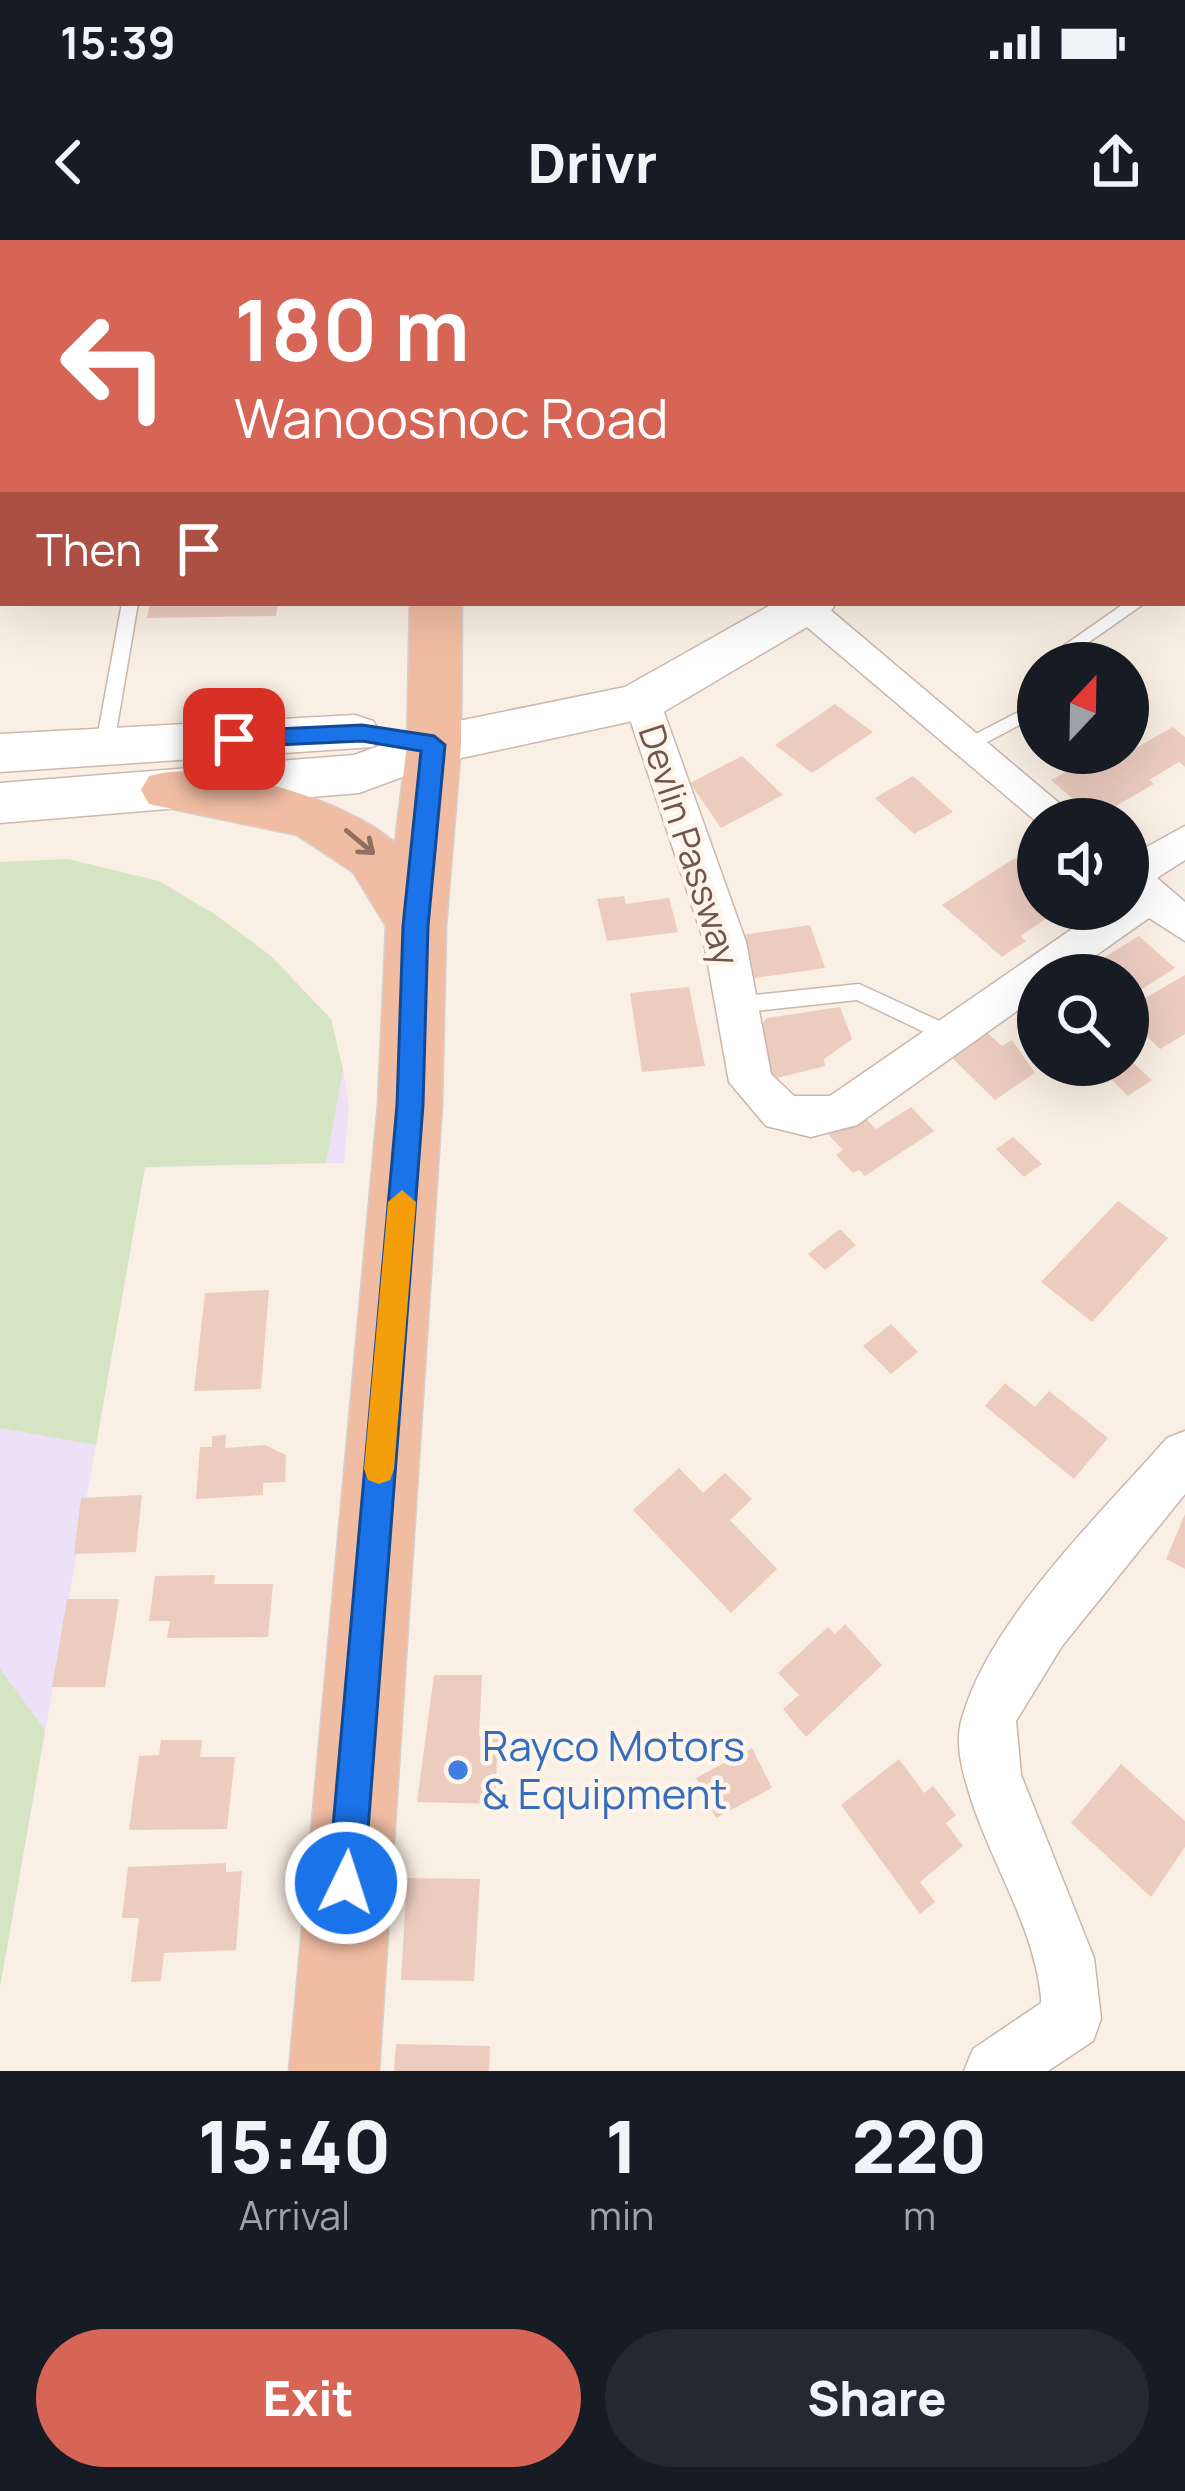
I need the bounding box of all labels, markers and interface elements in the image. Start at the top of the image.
text: 15:39 [60,11,176,73]
text: Drivr [528,125,657,199]
icon: back [36,129,102,195]
icon: share [1083,129,1149,195]
text: 180 m [234,271,470,386]
icon: left [36,288,192,444]
text: Wanoosnoc Road [234,380,668,454]
icon: arrive [166,516,232,582]
text: Then [36,518,142,580]
north arrow [1017,642,1149,774]
map controls [1017,642,1149,1086]
pin [183,688,285,790]
icon: arrive [201,706,267,772]
street label: Devlin Passway [627,718,752,972]
button: sound [1017,798,1149,930]
one-way arrow [344,828,375,855]
button: search [1017,954,1149,1086]
place label: Rayco Motors & Equipment [482,1716,745,1822]
marker: Rayco Motors & Equipment [445,1757,471,1783]
position arrow [283,1820,409,1946]
text: 15:40 [198,2096,391,2195]
text: 1 [605,2096,638,2195]
text: 220 [852,2096,987,2195]
text: Arrival [239,2188,350,2242]
text: min [589,2188,654,2242]
text: m [903,2188,936,2242]
button: Exit [36,2329,581,2467]
button: Share [605,2329,1149,2467]

